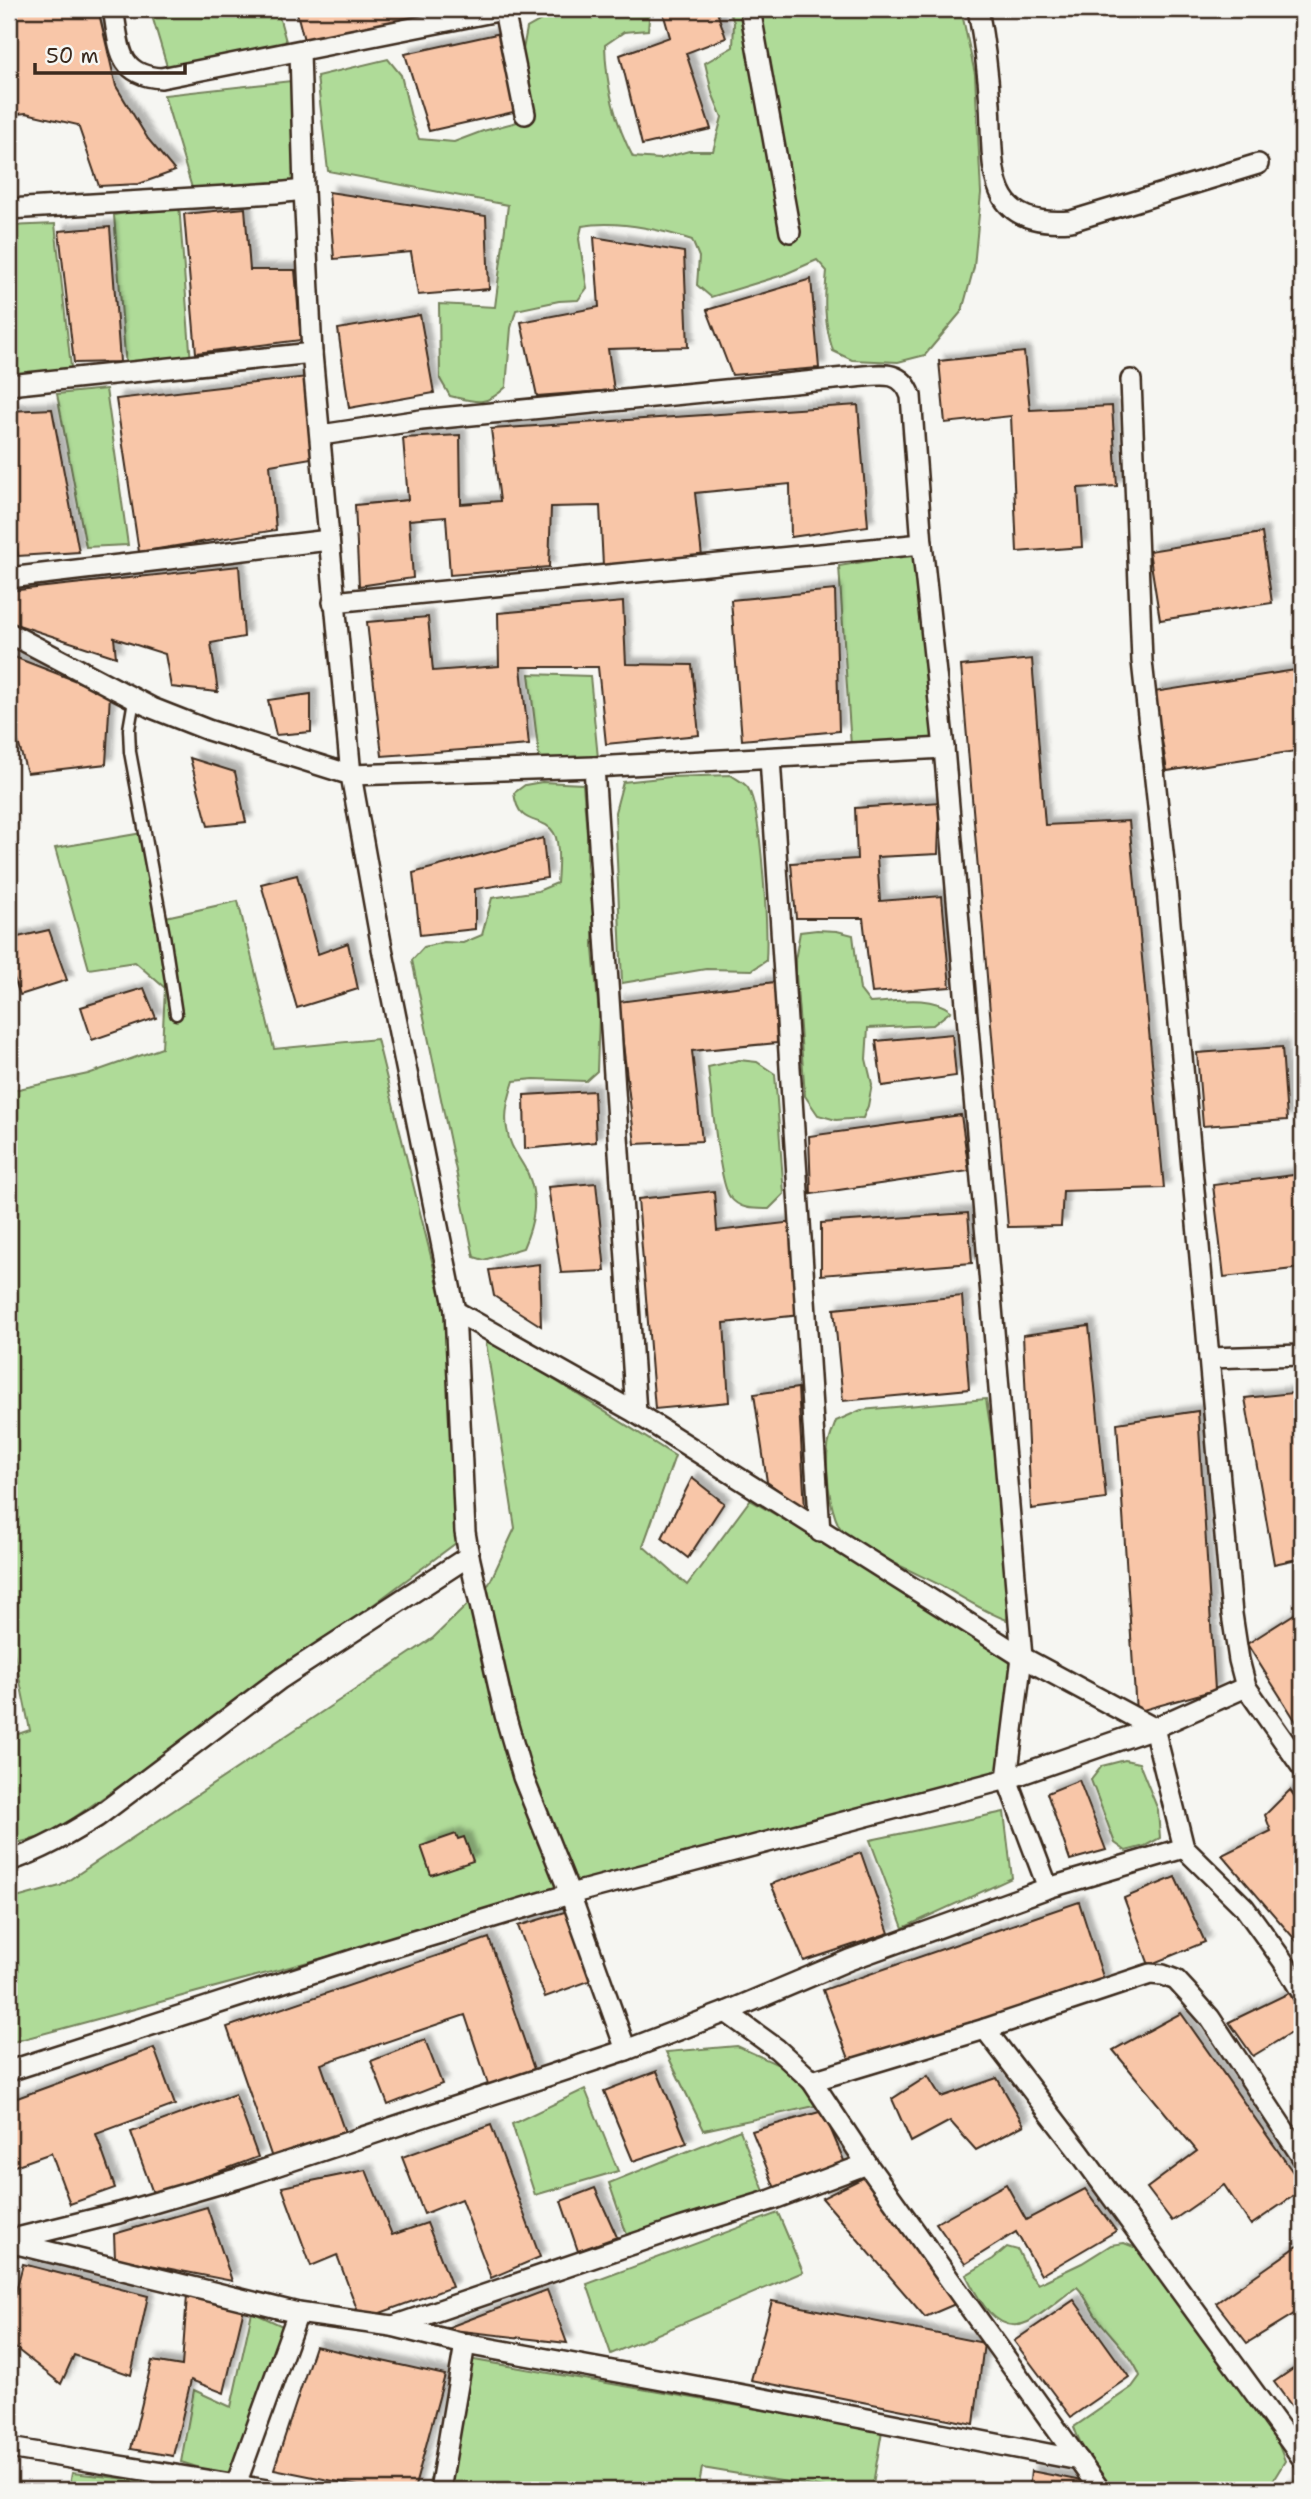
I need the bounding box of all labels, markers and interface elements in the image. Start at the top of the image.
scale bar [35,32,186,76]
text: 50 m [46,42,99,70]

